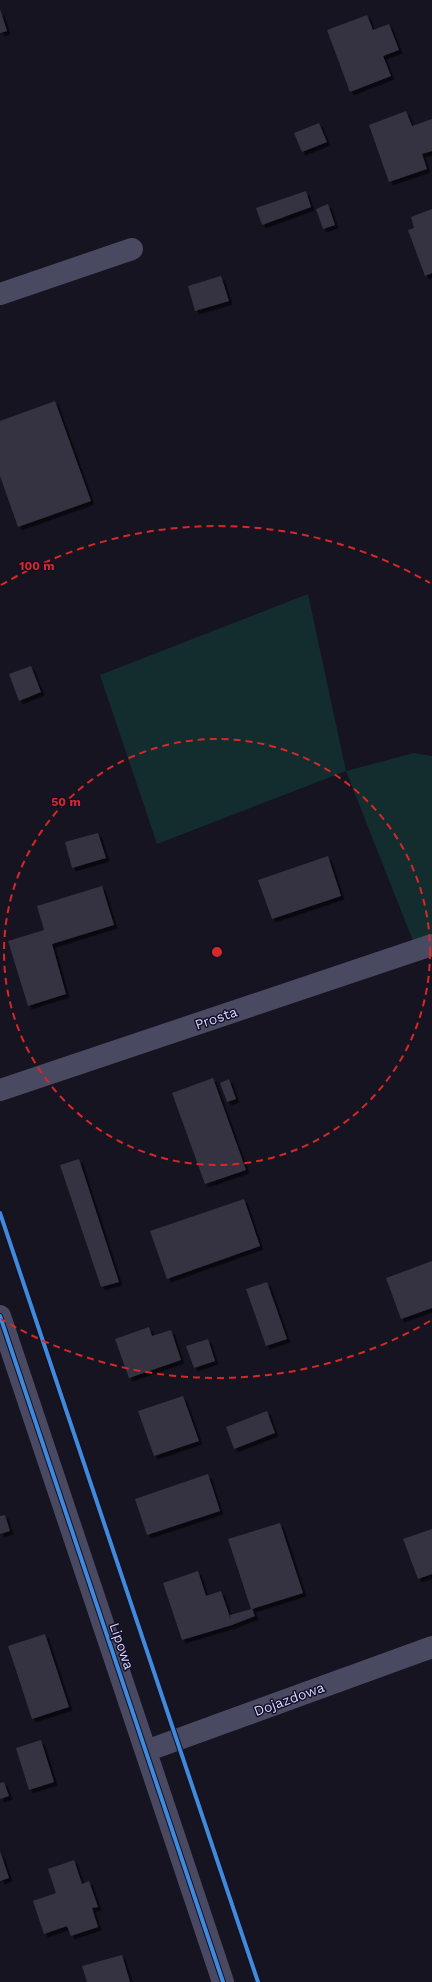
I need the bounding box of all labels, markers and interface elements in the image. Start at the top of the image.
text: 100 m [19,559,55,573]
text: 50 m [51,795,81,809]
centre of rings [210,945,224,959]
street label: Prosta [193,1003,239,1033]
street label: Lipowa [107,1620,137,1672]
street label: Dojazdowa [252,1679,327,1719]

